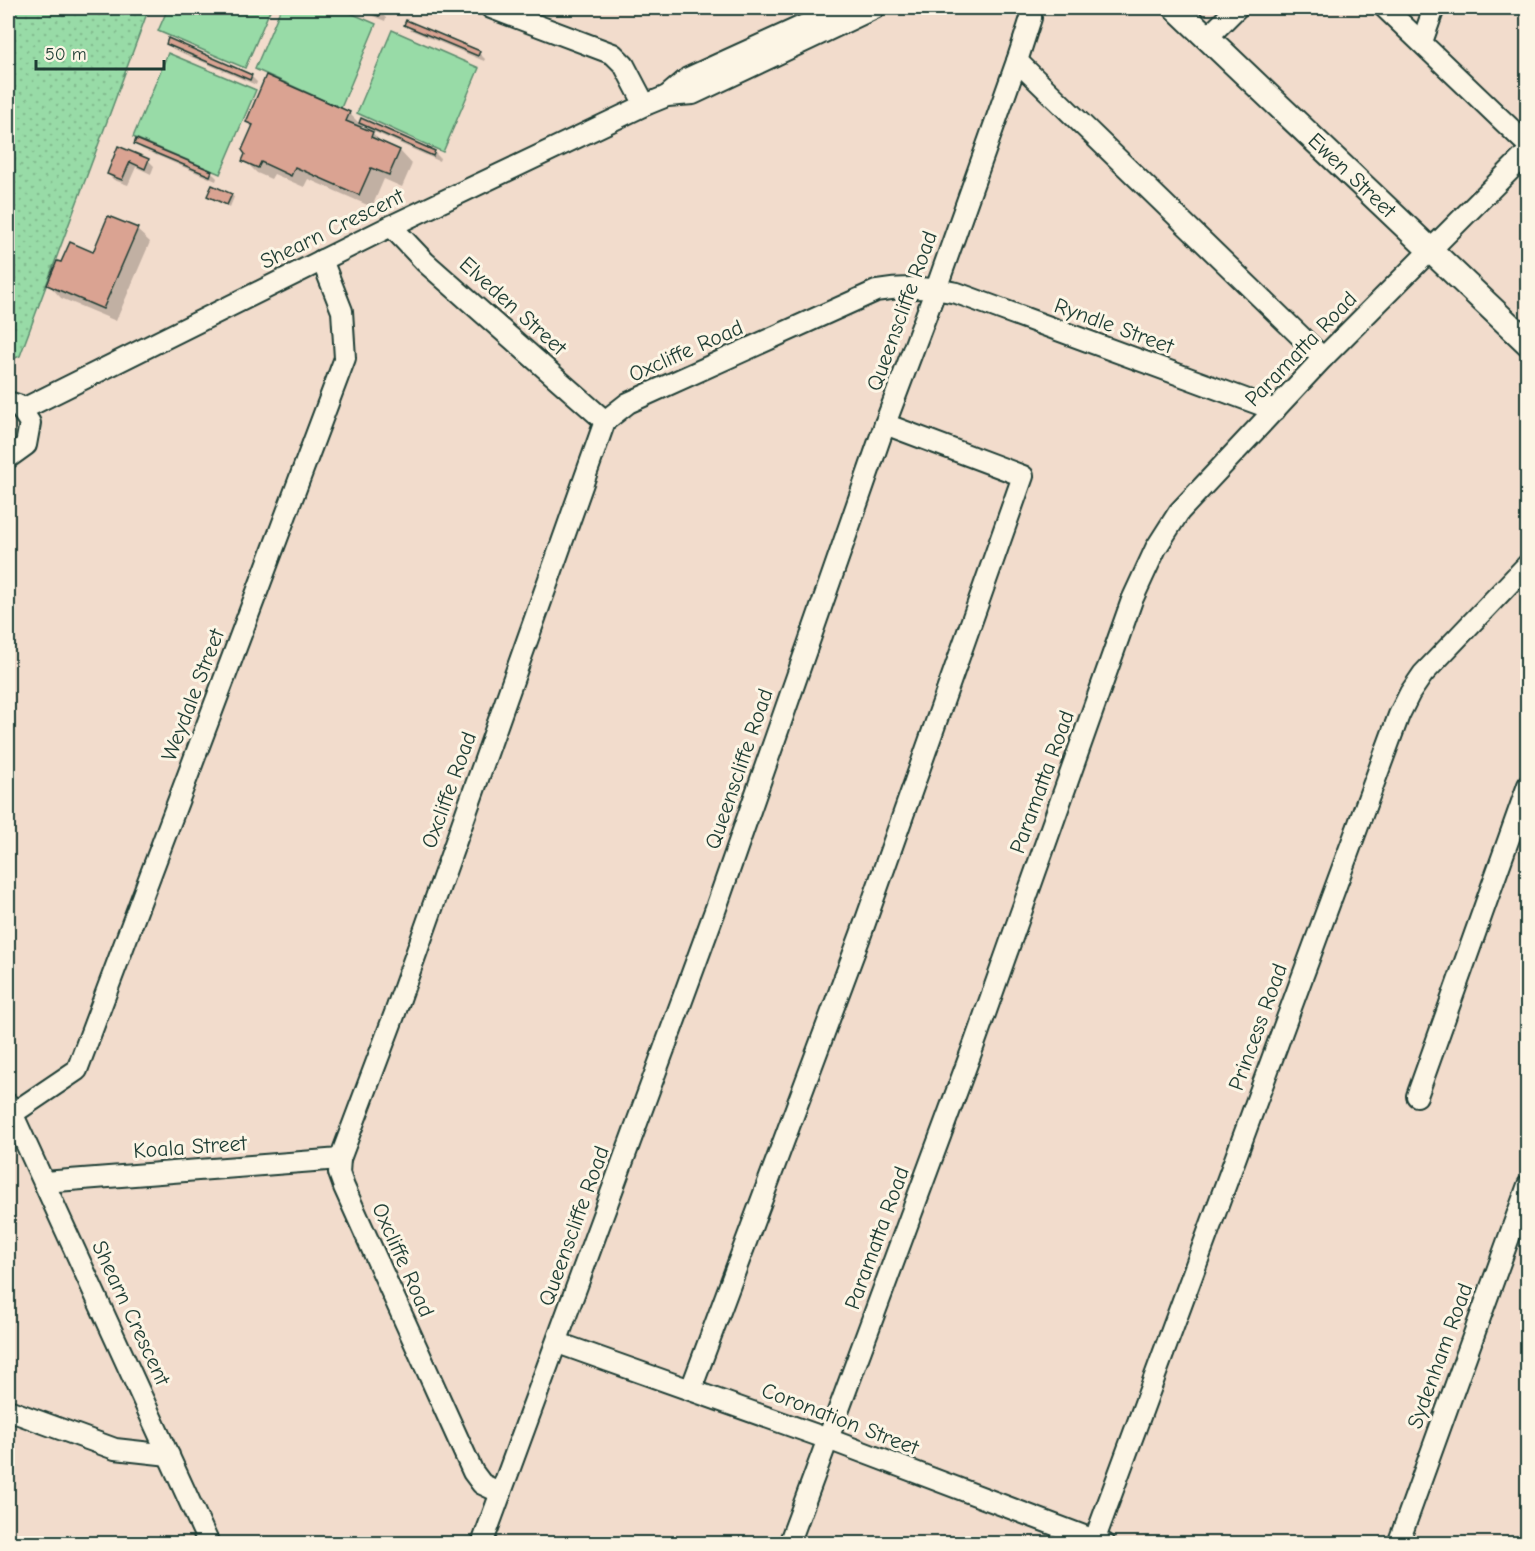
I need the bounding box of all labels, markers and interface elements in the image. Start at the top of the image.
scale bar [36,33,164,71]
text: 50 m [45,44,87,65]
street label: Ewen Street [1303,128,1402,224]
street label: Shearn Crescent [256,183,409,275]
street label: Queenscliffe Road [861,227,943,395]
street label: Elveden Street [454,251,572,361]
street label: Paramatta Road [1240,286,1362,412]
street label: Ryndle Street [1051,292,1178,360]
street label: Oxcliffe Road [625,314,747,388]
street label: Weydale Street [156,625,230,765]
street label: Queenscliffe Road [699,685,779,853]
street label: Paramatta Road [1004,707,1080,857]
street label: Oxcliffe Road [416,728,482,852]
street label: Princess Road [1223,960,1293,1094]
street label: Koala Street [132,1130,248,1164]
street label: Queenscliffe Road [533,1142,615,1310]
street label: Paramatta Road [839,1163,915,1313]
street label: Oxcliffe Road [366,1199,440,1321]
street label: Shearn Crescent [86,1237,176,1390]
street label: Sydenham Road [1402,1280,1478,1432]
street label: Coronation Street [758,1377,923,1461]

